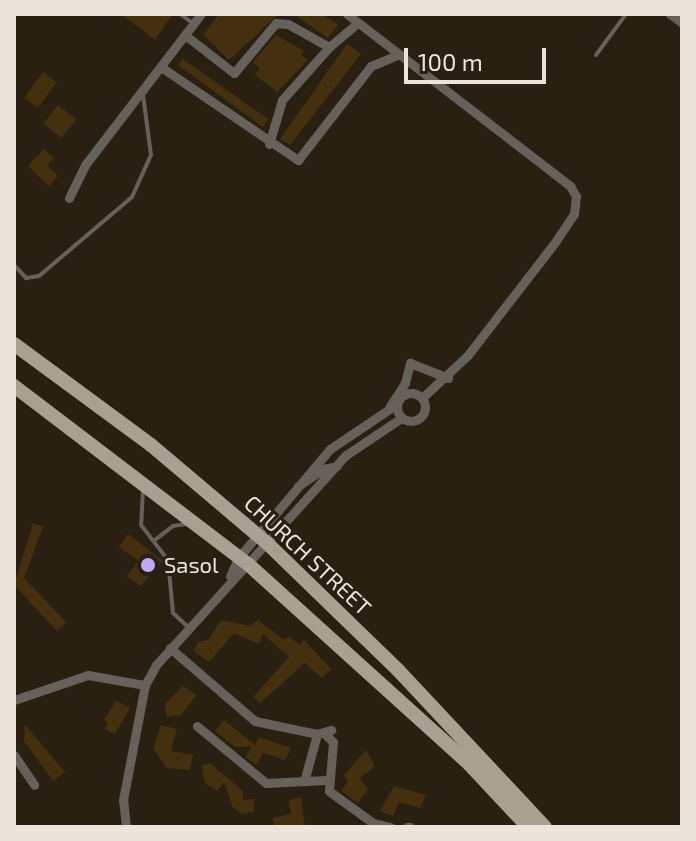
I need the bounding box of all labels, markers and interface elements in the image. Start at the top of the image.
scale bar [408,32,550,82]
text: 100 m [418,47,483,76]
street label: CHURCH STREET [239,490,377,620]
place label: Sasol [164,552,219,578]
marker: Sasol [139,556,157,574]

